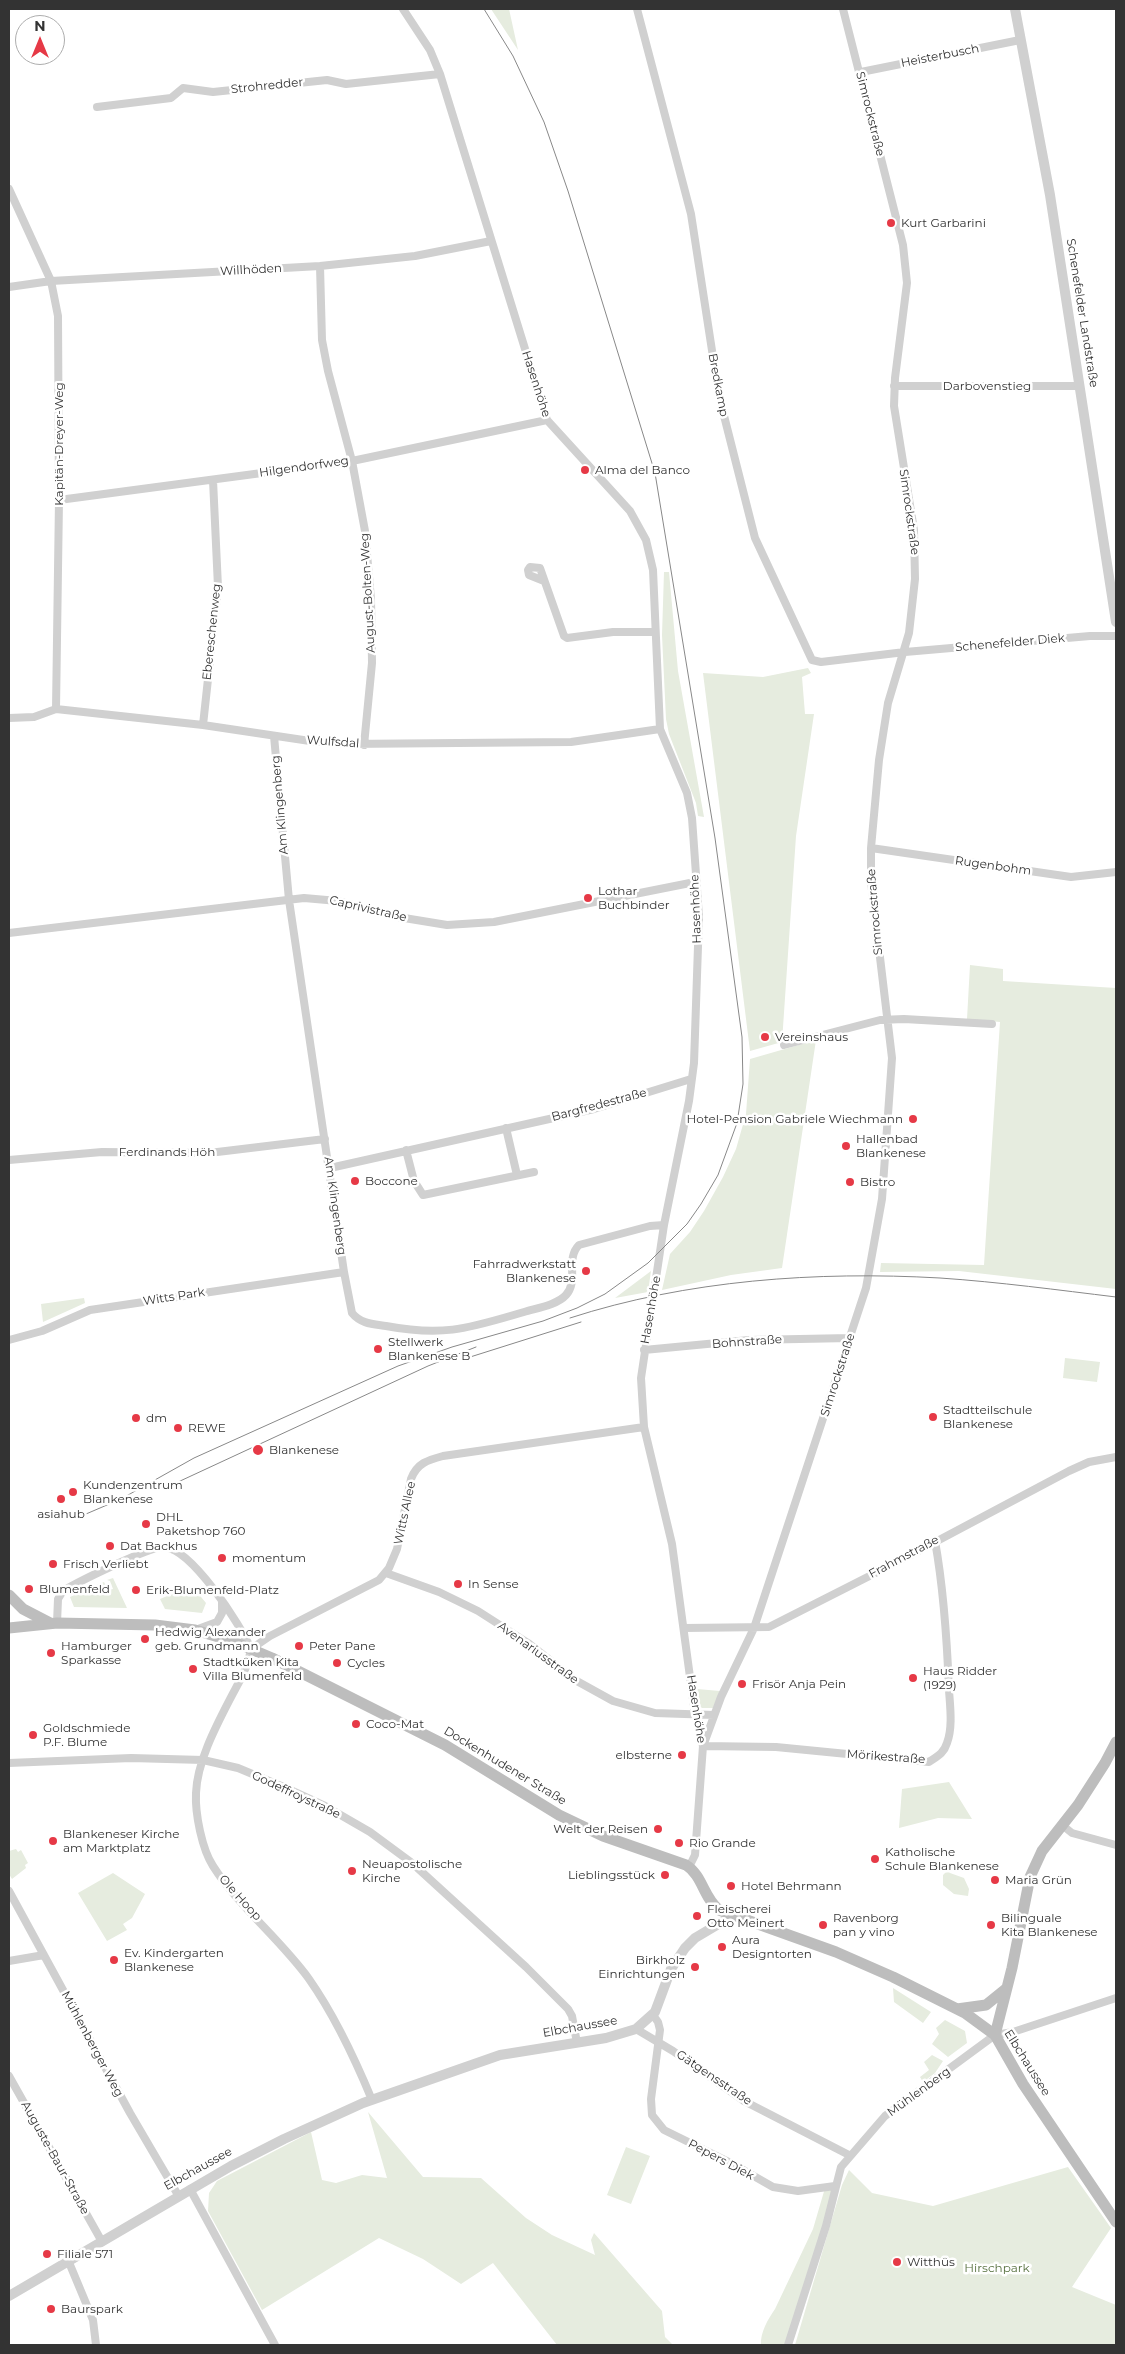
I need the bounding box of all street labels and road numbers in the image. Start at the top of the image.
street label: Heisterbusch [900,41,980,71]
street label: Simrockstraße [853,70,887,158]
street label: Strohredder [230,75,304,97]
street label: Schenefelder Landstraße [1063,238,1101,388]
street label: Willhöden [220,261,282,279]
street label: Hasenhöhe [518,349,554,419]
street label: Bredkamp [705,352,731,418]
street label: Darbovenstieg [943,379,1031,393]
street label: Kapitän-Dreyer-Weg [52,382,66,506]
street label: Hilgendorfweg [258,454,350,480]
street label: Simrockstraße [896,468,922,556]
street label: August-Bolten-Weg [358,533,378,653]
street label: Ebereschenweg [200,583,224,681]
street label: Schenefelder Diek [955,631,1065,655]
street label: Wulfsdal [306,733,360,751]
street label: Am Klingenberg [268,755,292,855]
street label: Rugenbohm [954,854,1032,878]
street label: Simrockstraße [864,868,886,956]
street label: Hasenhöhe [688,874,704,944]
street label: Caprivistraße [328,893,408,925]
street label: Bargfredestraße [550,1085,648,1125]
street label: Ferdinands Höh [119,1145,215,1159]
street label: Am Klingenberg [321,1156,349,1256]
street label: Hasenhöhe [638,1275,664,1345]
street label: Witts Park [142,1285,206,1309]
street label: Bohnstraße [711,1332,783,1352]
street label: Simrockstraße [818,1332,858,1418]
street label: Witts Allee [391,1480,419,1546]
street label: Frahmstraße [867,1533,941,1581]
street label: Avenariusstraße [495,1619,581,1687]
street label: Hasenhöhe [683,1674,709,1744]
street label: Dockenhudener Straße [441,1724,569,1808]
street label: Mörikestraße [846,1747,926,1767]
street label: Godeffroystraße [249,1768,343,1822]
street label: Ole Hoop [216,1872,264,1924]
street label: Mühlenberger Weg [58,1989,126,2099]
street label: Elbchaussee [542,2013,618,2041]
street label: Elbchaussee [1001,2027,1053,2099]
street label: Gätgensstraße [674,2047,754,2109]
street label: Mühlenberg [885,2064,953,2120]
street label: Auguste-Baur-Straße [18,2099,92,2217]
street label: Pepers Diek [686,2137,756,2183]
street label: Elbchaussee [161,2144,235,2194]

